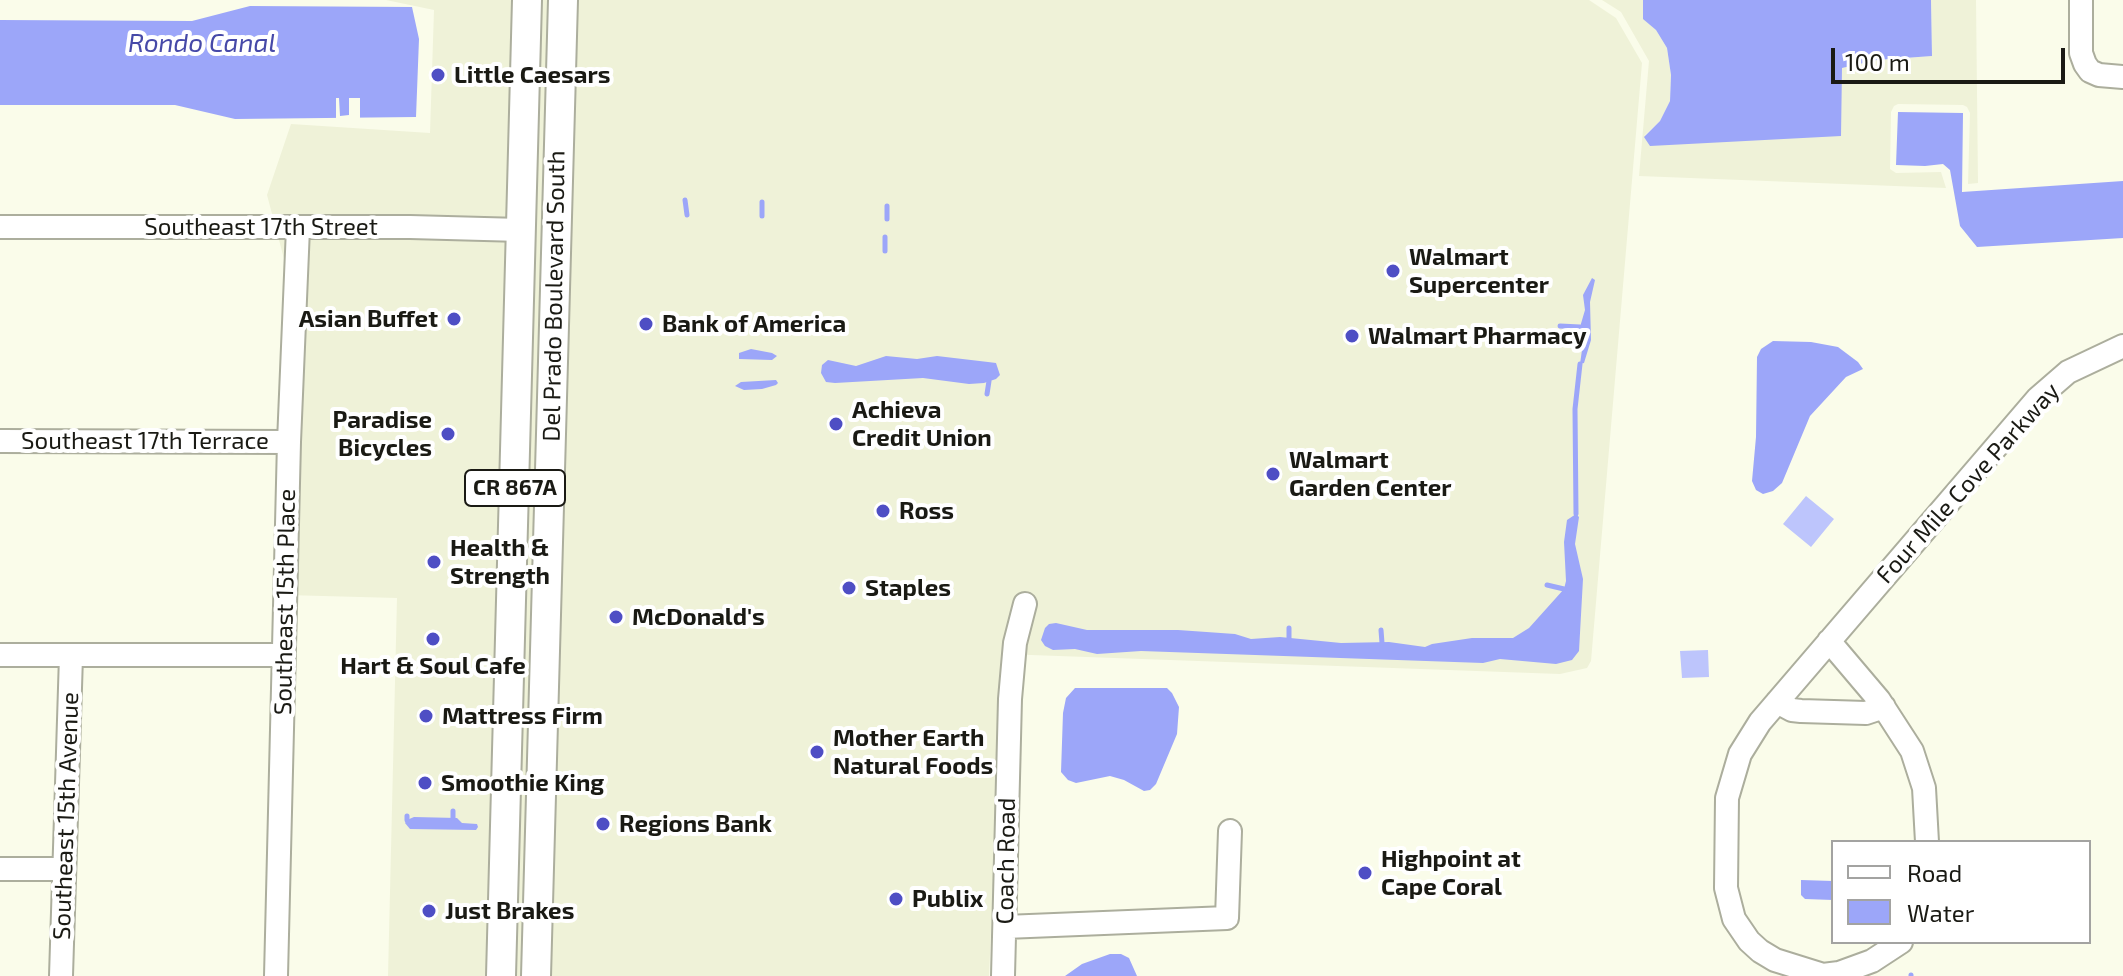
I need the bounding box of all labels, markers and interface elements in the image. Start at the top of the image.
water label: Rondo Canal [128,27,276,59]
scale bar [1835,32,2069,82]
text: 100 m [1845,47,1910,76]
place label: Little Caesars [454,61,611,89]
marker: Little Caesars [429,66,447,84]
street label: Del Prado Boulevard South [537,150,571,442]
street label: Southeast 17th Street [144,213,378,241]
place label: Walmart Supercenter [1409,243,1549,299]
marker: Walmart Supercenter [1384,262,1402,280]
place label: Asian Buffet [299,305,438,333]
marker: Asian Buffet [445,310,463,328]
place label: Bank of America [662,310,846,338]
marker: Bank of America [637,315,655,333]
place label: Walmart Pharmacy [1368,322,1587,350]
marker: Walmart Pharmacy [1343,327,1361,345]
street label: Four Mile Cove Parkway [1870,377,2066,589]
place label: Achieva Credit Union [852,396,992,452]
place label: Paradise Bicycles [333,406,432,462]
marker: Achieva Credit Union [827,415,845,433]
marker: Paradise Bicycles [439,425,457,443]
street label: Southeast 17th Terrace [21,427,269,455]
place label: Walmart Garden Center [1289,446,1452,502]
marker: Walmart Garden Center [1264,465,1282,483]
road number: CR 867A [465,470,565,506]
street label: Southeast 15th Place [269,489,301,715]
place label: Ross [899,497,954,525]
marker: Ross [874,502,892,520]
place label: Health & Strength [450,534,550,590]
marker: Health & Strength [425,553,443,571]
place label: Staples [865,574,951,602]
marker: Staples [840,579,858,597]
place label: McDonald's [632,603,765,631]
marker: McDonald's [607,608,625,626]
marker: Hart & Soul Cafe [424,630,442,648]
place label: Hart & Soul Cafe [340,652,526,680]
street label: Southeast 15th Avenue [47,692,85,940]
place label: Mattress Firm [442,702,603,730]
marker: Mattress Firm [417,707,435,725]
place label: Mother Earth Natural Foods [833,724,993,780]
marker: Mother Earth Natural Foods [808,743,826,761]
place label: Smoothie King [441,769,604,797]
marker: Smoothie King [416,774,434,792]
street label: Coach Road [990,797,1022,925]
place label: Regions Bank [619,810,772,838]
marker: Regions Bank [594,815,612,833]
legend [1831,840,2091,944]
place label: Highpoint at Cape Coral [1381,845,1521,901]
text: Road [1907,858,1962,887]
marker: Highpoint at Cape Coral [1356,864,1374,882]
place label: Publix [912,885,983,913]
marker: Publix [887,890,905,908]
place label: Just Brakes [445,897,574,925]
text: Water [1907,898,1974,927]
marker: Just Brakes [420,902,438,920]

